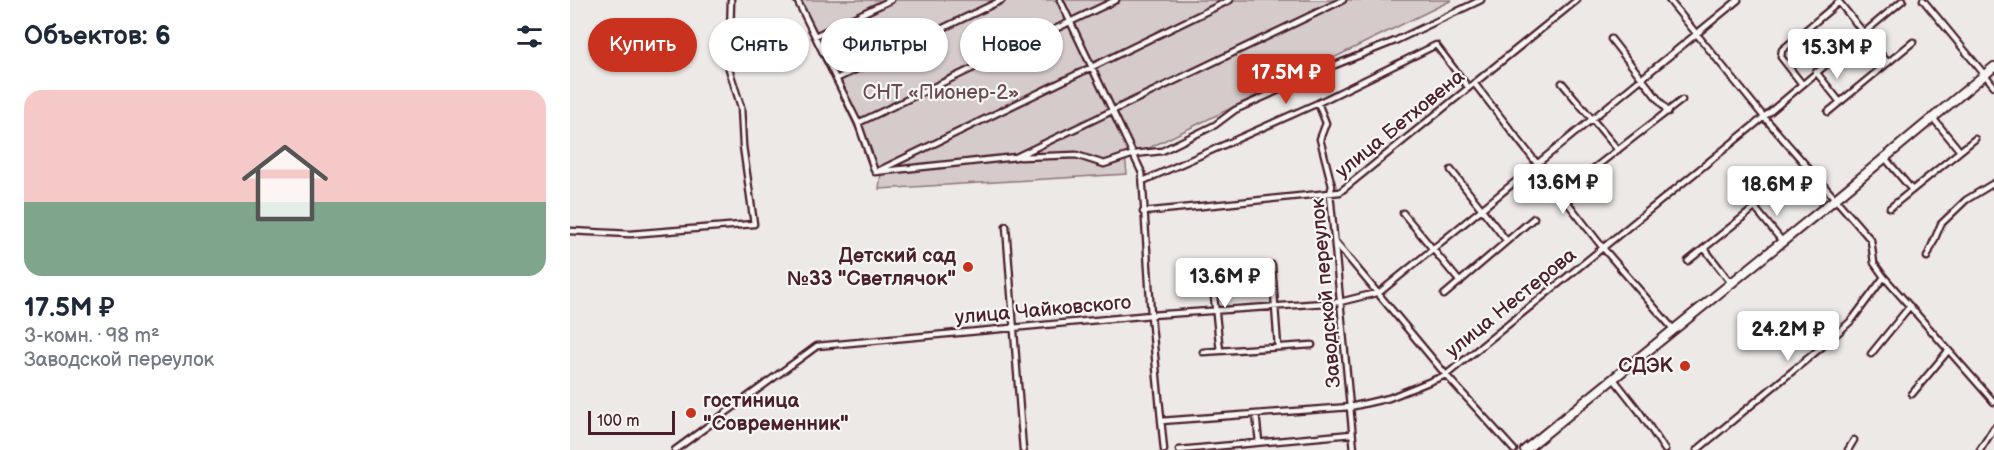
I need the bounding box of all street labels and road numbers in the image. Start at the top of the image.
street label: улица Бетховена [1331,65,1469,183]
street label: Заводской переулок [1306,197,1346,389]
street label: улица Нестерова [1441,243,1581,363]
street label: улица Чайковского [954,290,1132,330]

